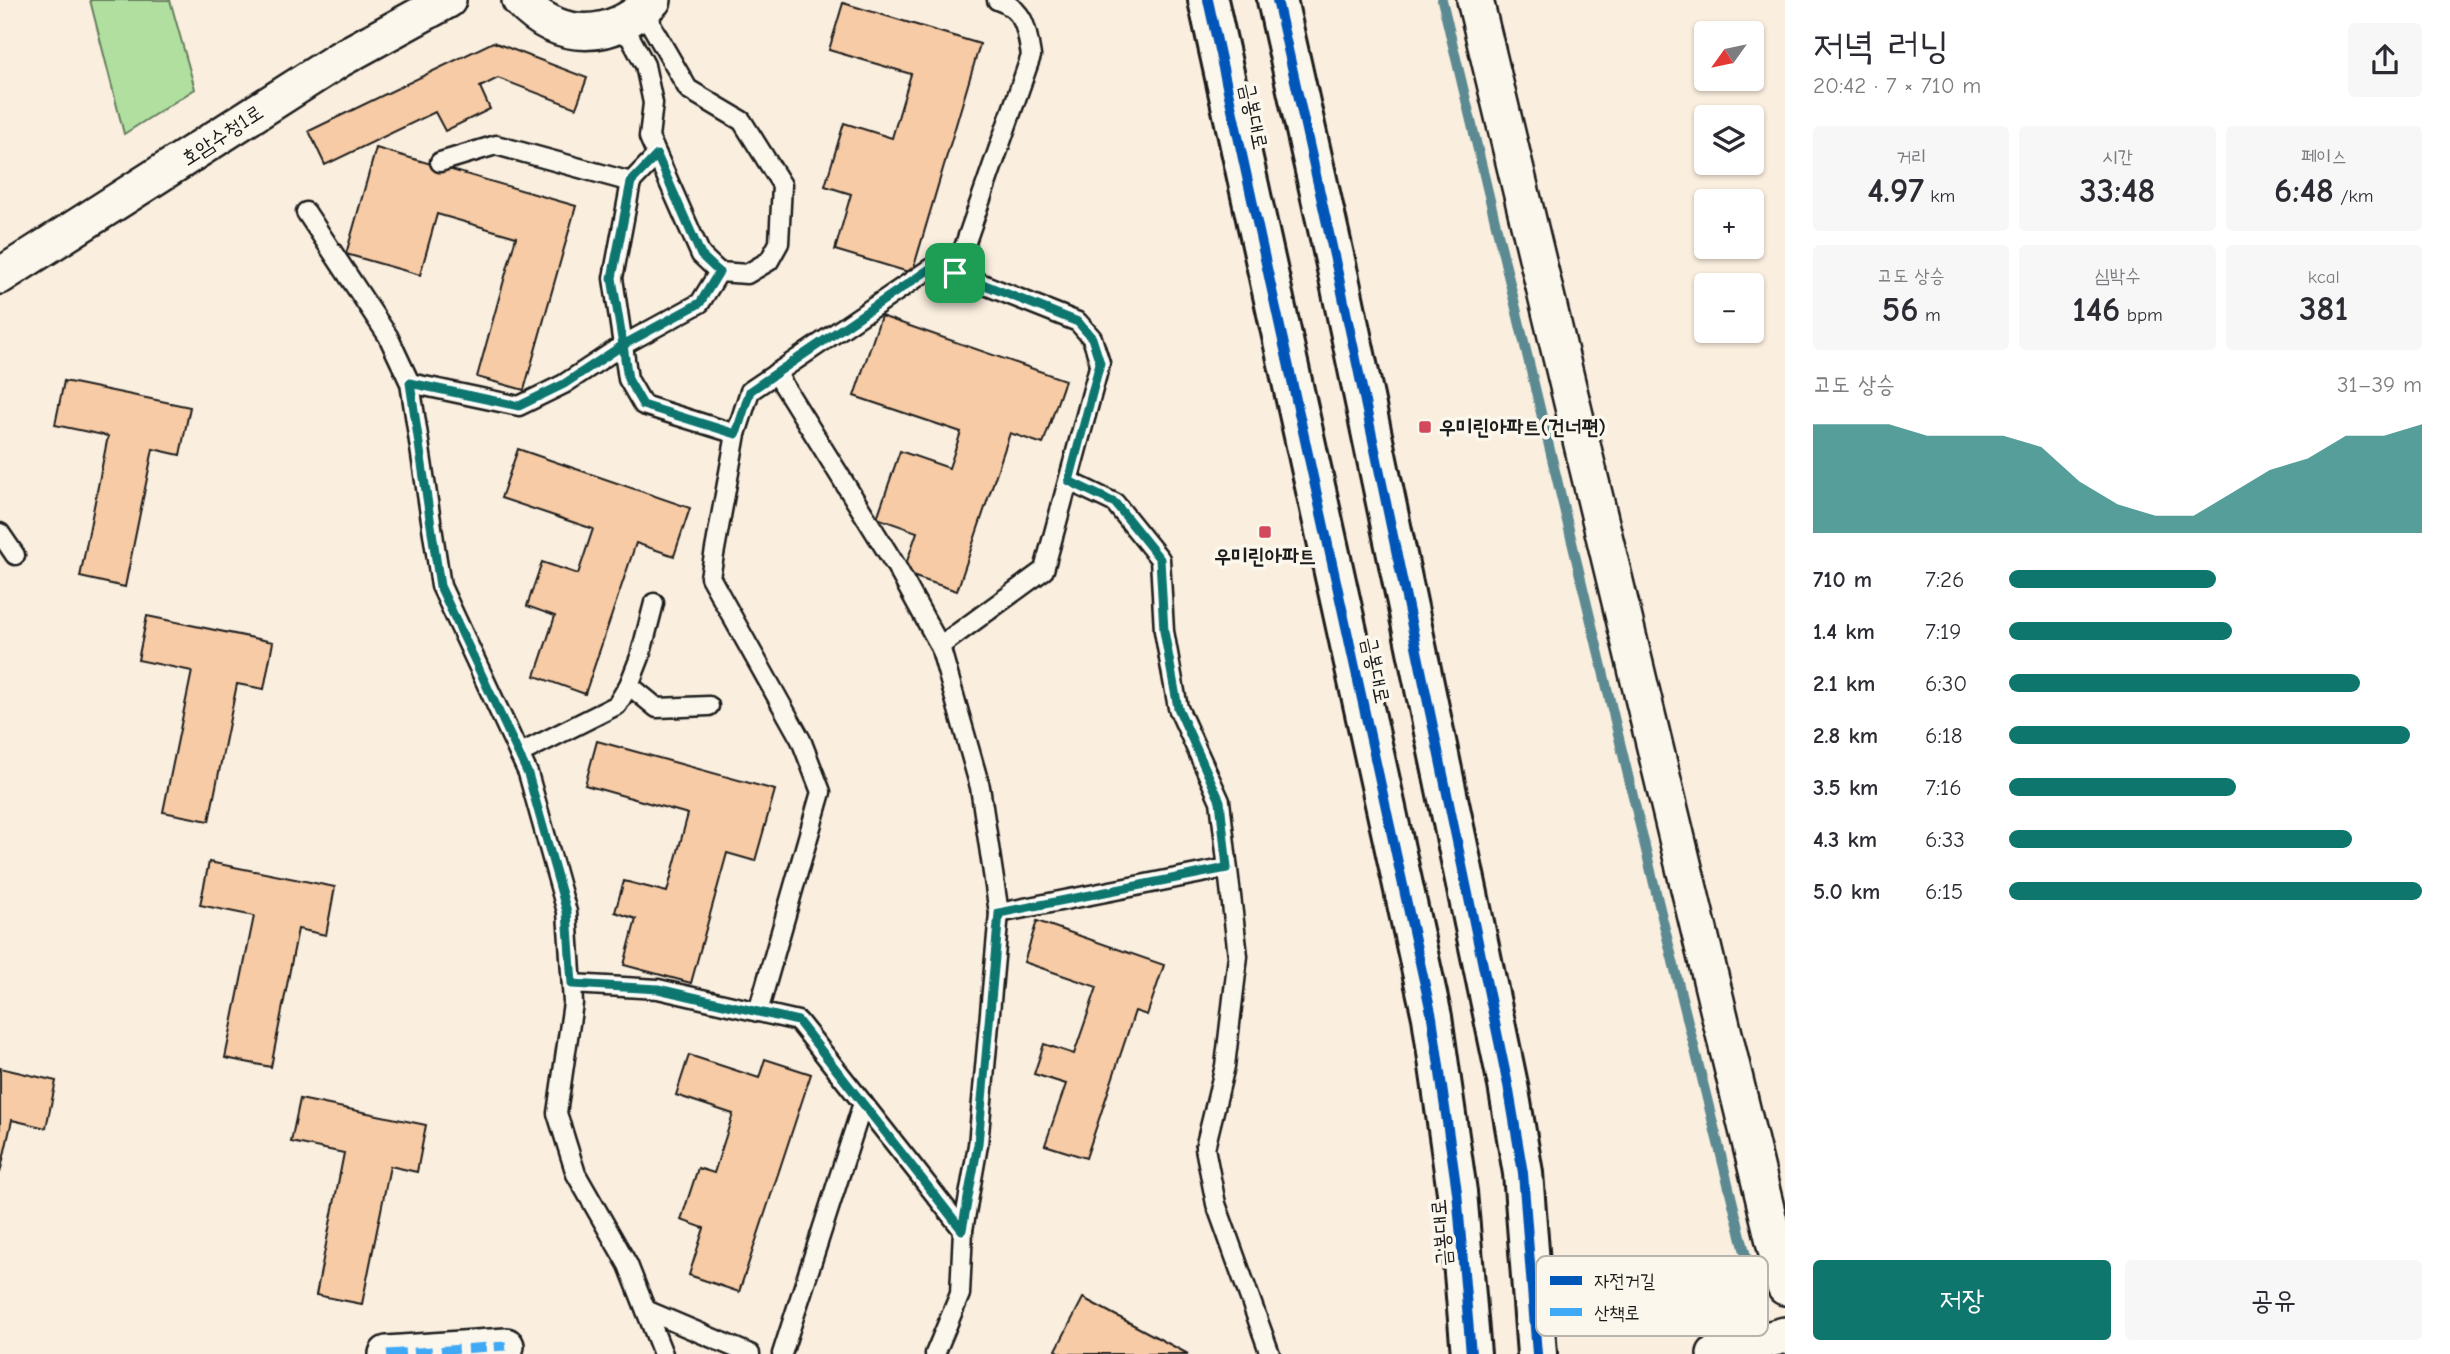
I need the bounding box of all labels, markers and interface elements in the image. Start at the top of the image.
north arrow [1694,21,1764,91]
map controls [1694,21,1764,343]
button: share [2348,23,2422,97]
text: 저녁 러닝 [1813,24,1949,68]
text: 20:42 · 7 × 710 m [1813,72,1981,99]
street label: 금봉대로 [1235,80,1273,152]
street label: 호암수청1로 [177,100,267,170]
button: layers [1694,105,1764,175]
text: 거리 [1896,146,1926,168]
text: 시간 [2102,146,2133,168]
text: 페이스 [2301,146,2347,168]
text: 4.97 [1867,170,1924,211]
text: 33:48 [2079,170,2156,211]
text: 6:48 [2274,170,2334,211]
text: km [1924,185,1955,207]
text: /km [2334,185,2374,207]
button: + [1694,189,1764,259]
pin [925,243,985,303]
icon: arrive [936,254,974,292]
text: 고도 상승 [1877,265,1945,287]
text: 심박수 [2095,265,2140,287]
text: kcal [2308,266,2340,288]
button: − [1694,273,1764,343]
text: 381 [2299,288,2348,329]
text: 56 [1882,289,1919,330]
text: 146 [2072,289,2120,330]
text: m [1919,304,1941,326]
text: bpm [2120,304,2163,326]
text: 고도 상승 [1813,371,1895,398]
text: 31–39 m [2337,371,2422,398]
place label: 우미린아파트(건너편) [1439,415,1606,439]
marker: 우미린아파트(건너편) [1417,419,1433,435]
marker: 우미린아파트 [1257,524,1273,540]
place label: 우미린아파트 [1214,544,1316,568]
text: 710 m [1813,566,1872,593]
text: 7:26 [1925,566,1965,593]
text: 1.4 km [1813,618,1875,645]
text: 7:19 [1925,618,1961,645]
street label: 금봉대로 [1357,634,1395,706]
text: 2.1 km [1813,670,1875,697]
text: 6:30 [1925,670,1967,697]
text: 2.8 km [1813,722,1878,749]
text: 6:18 [1925,722,1963,749]
text: 3.5 km [1813,774,1878,801]
text: 7:16 [1925,774,1962,801]
text: 4.3 km [1813,826,1877,853]
text: 6:33 [1925,826,1965,853]
text: 5.0 km [1813,878,1880,905]
text: 6:15 [1925,878,1963,905]
street label: 금봉대로 [1426,1198,1456,1268]
legend [1536,1256,1768,1336]
button: 저장 [1813,1260,2111,1340]
button: 공유 [2125,1260,2422,1340]
text: 자전거길 [1594,1270,1655,1292]
text: 산책로 [1594,1302,1640,1324]

